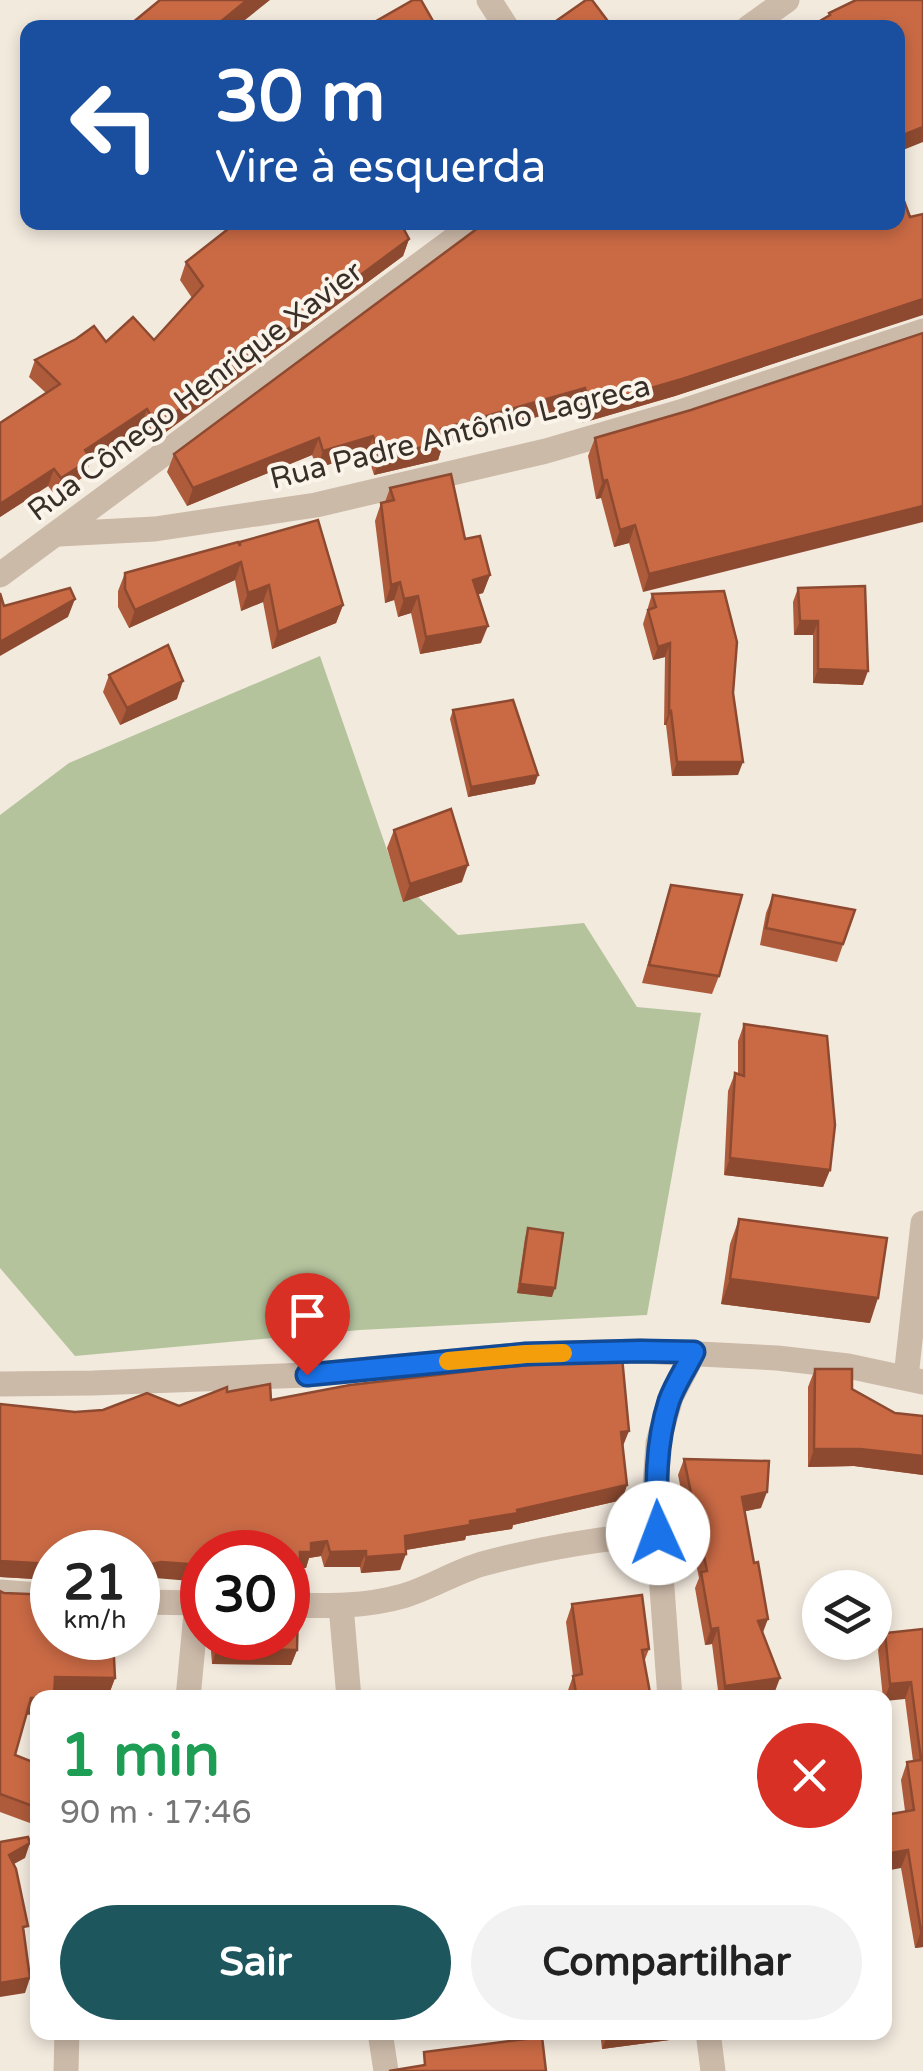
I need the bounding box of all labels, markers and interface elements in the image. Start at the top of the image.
text: 30 m [215,56,385,140]
icon: left [50,60,180,190]
text: Vire à esquerda [215,141,546,195]
street label: Rua Cônego Henrique Xavier [21,253,370,529]
street label: Rua Padre Antônio Lagreca [266,367,654,498]
pin [265,1273,350,1376]
icon: arrive [280,1288,335,1343]
position arrow [606,1481,710,1585]
speed limit sign: 30 [180,1530,310,1660]
text: 21 [64,1553,126,1613]
map controls [802,1570,892,1660]
button: layers [802,1570,892,1660]
text: km/h [64,1605,126,1635]
text: 1 min [60,1720,220,1792]
button: close [757,1723,862,1828]
text: 90 m · 17:46 [60,1794,252,1832]
button: Sair [60,1905,451,2020]
button: Compartilhar [471,1905,862,2020]

